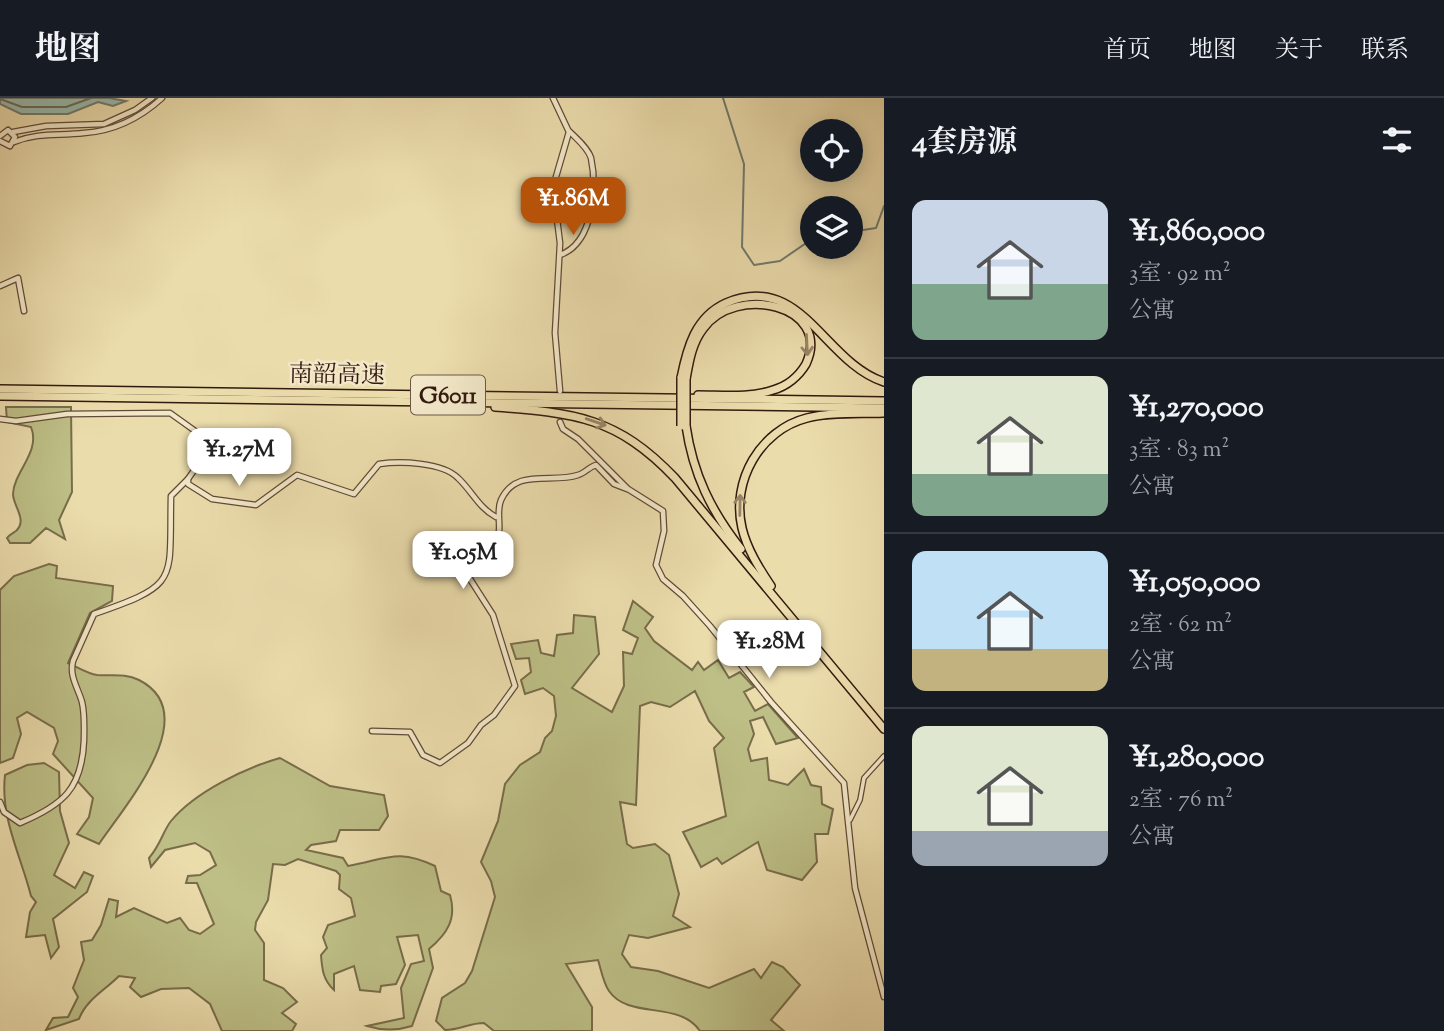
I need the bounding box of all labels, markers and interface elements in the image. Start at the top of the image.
text: 地图 [35,27,101,75]
text: 首页 [1103,34,1151,68]
text: 地图 [1189,34,1237,68]
text: 关于 [1275,34,1323,68]
text: 联系 [1361,34,1409,68]
map controls [800,119,863,259]
button: locate [800,119,863,182]
icon: filters [1378,121,1416,159]
text: 4套房源 [912,122,1017,165]
pin: ¥1.86M [516,178,630,237]
text: ¥1.86M [537,183,609,216]
button: layers [800,196,863,259]
text: ¥1,860,000 [1129,211,1265,254]
icon: home [968,228,1052,312]
text: 3室 · 92 m² [1129,258,1231,291]
text: 公寓 [1129,295,1175,328]
one-way arrow [801,333,814,356]
street label: 南韶高速 [289,358,385,394]
road number: G6011 [411,376,485,414]
text: ¥1,270,000 [1129,387,1264,430]
icon: home [968,404,1052,488]
one-way arrow [584,417,606,429]
pin: ¥1.27M [182,428,296,488]
text: ¥1.27M [203,434,275,467]
text: 3室 · 83 m² [1129,434,1229,467]
text: 公寓 [1129,471,1175,504]
one-way arrow [733,493,747,516]
pin: ¥1.05M [406,532,520,591]
text: ¥1.05M [429,537,497,570]
text: ¥1,050,000 [1129,562,1261,605]
icon: home [968,579,1052,663]
text: 2室 · 62 m² [1129,609,1232,642]
pin: ¥1.28M [712,620,826,680]
text: ¥1.28M [733,626,805,659]
text: 公寓 [1129,646,1175,679]
text: ¥1,280,000 [1129,737,1264,780]
icon: home [968,754,1052,838]
text: 2室 · 76 m² [1129,784,1233,817]
text: 公寓 [1129,821,1175,854]

